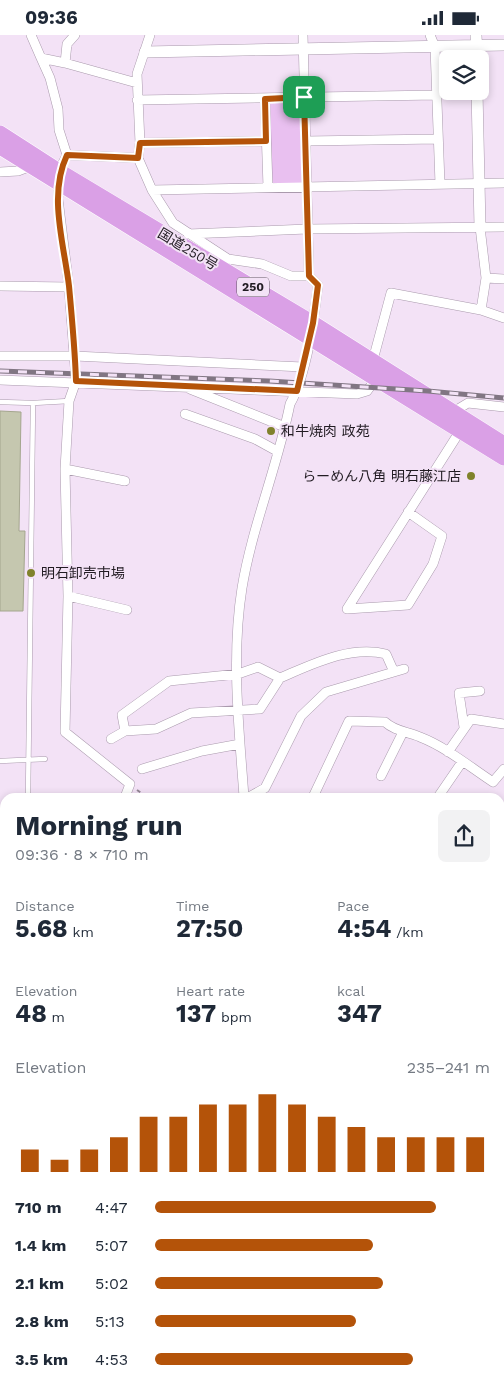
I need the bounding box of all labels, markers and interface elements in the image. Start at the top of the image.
text: 09:36 [25,6,78,29]
map controls [439,50,489,100]
button: layers [439,50,489,100]
pin [283,76,325,118]
icon: arrive [290,83,318,111]
street label: 国道250号 [155,225,221,273]
road number: 250 [237,277,269,297]
place label: 和牛焼肉 政苑 [281,423,370,439]
marker: 和牛焼肉 政苑 [265,425,277,437]
place label: らーめん八角 明石藤江店 [302,468,461,484]
marker: らーめん八角 明石藤江店 [465,470,477,482]
place label: 明石卸売市場 [41,565,125,581]
marker: 明石卸売市場 [25,567,37,579]
text: Morning run [15,809,183,842]
button: share [438,810,490,862]
text: 09:36 · 8 × 710 m [15,845,149,864]
text: Distance [15,898,75,914]
text: Time [176,898,209,914]
text: Pace [337,898,369,914]
text: 5.68 [15,914,68,943]
text: 27:50 [176,914,243,943]
text: 4:54 [337,914,391,943]
text: km [68,924,94,940]
text: /km [391,924,424,940]
text: Elevation [15,983,78,999]
text: Heart rate [176,983,245,999]
text: kcal [337,983,365,999]
text: 48 [15,999,47,1028]
text: 137 [176,999,216,1028]
text: 347 [337,999,382,1028]
text: m [47,1009,65,1025]
text: bpm [216,1009,252,1025]
text: Elevation [15,1058,86,1077]
text: 235–241 m [407,1058,490,1077]
text: 710 m [15,1198,62,1217]
text: 4:47 [95,1198,127,1217]
text: 1.4 km [15,1236,66,1255]
text: 5:07 [95,1236,128,1255]
text: 2.1 km [15,1274,64,1293]
text: 5:02 [95,1274,128,1293]
text: 2.8 km [15,1312,69,1331]
text: 5:13 [95,1312,125,1331]
text: 3.5 km [15,1350,68,1369]
text: 4:53 [95,1350,128,1369]

